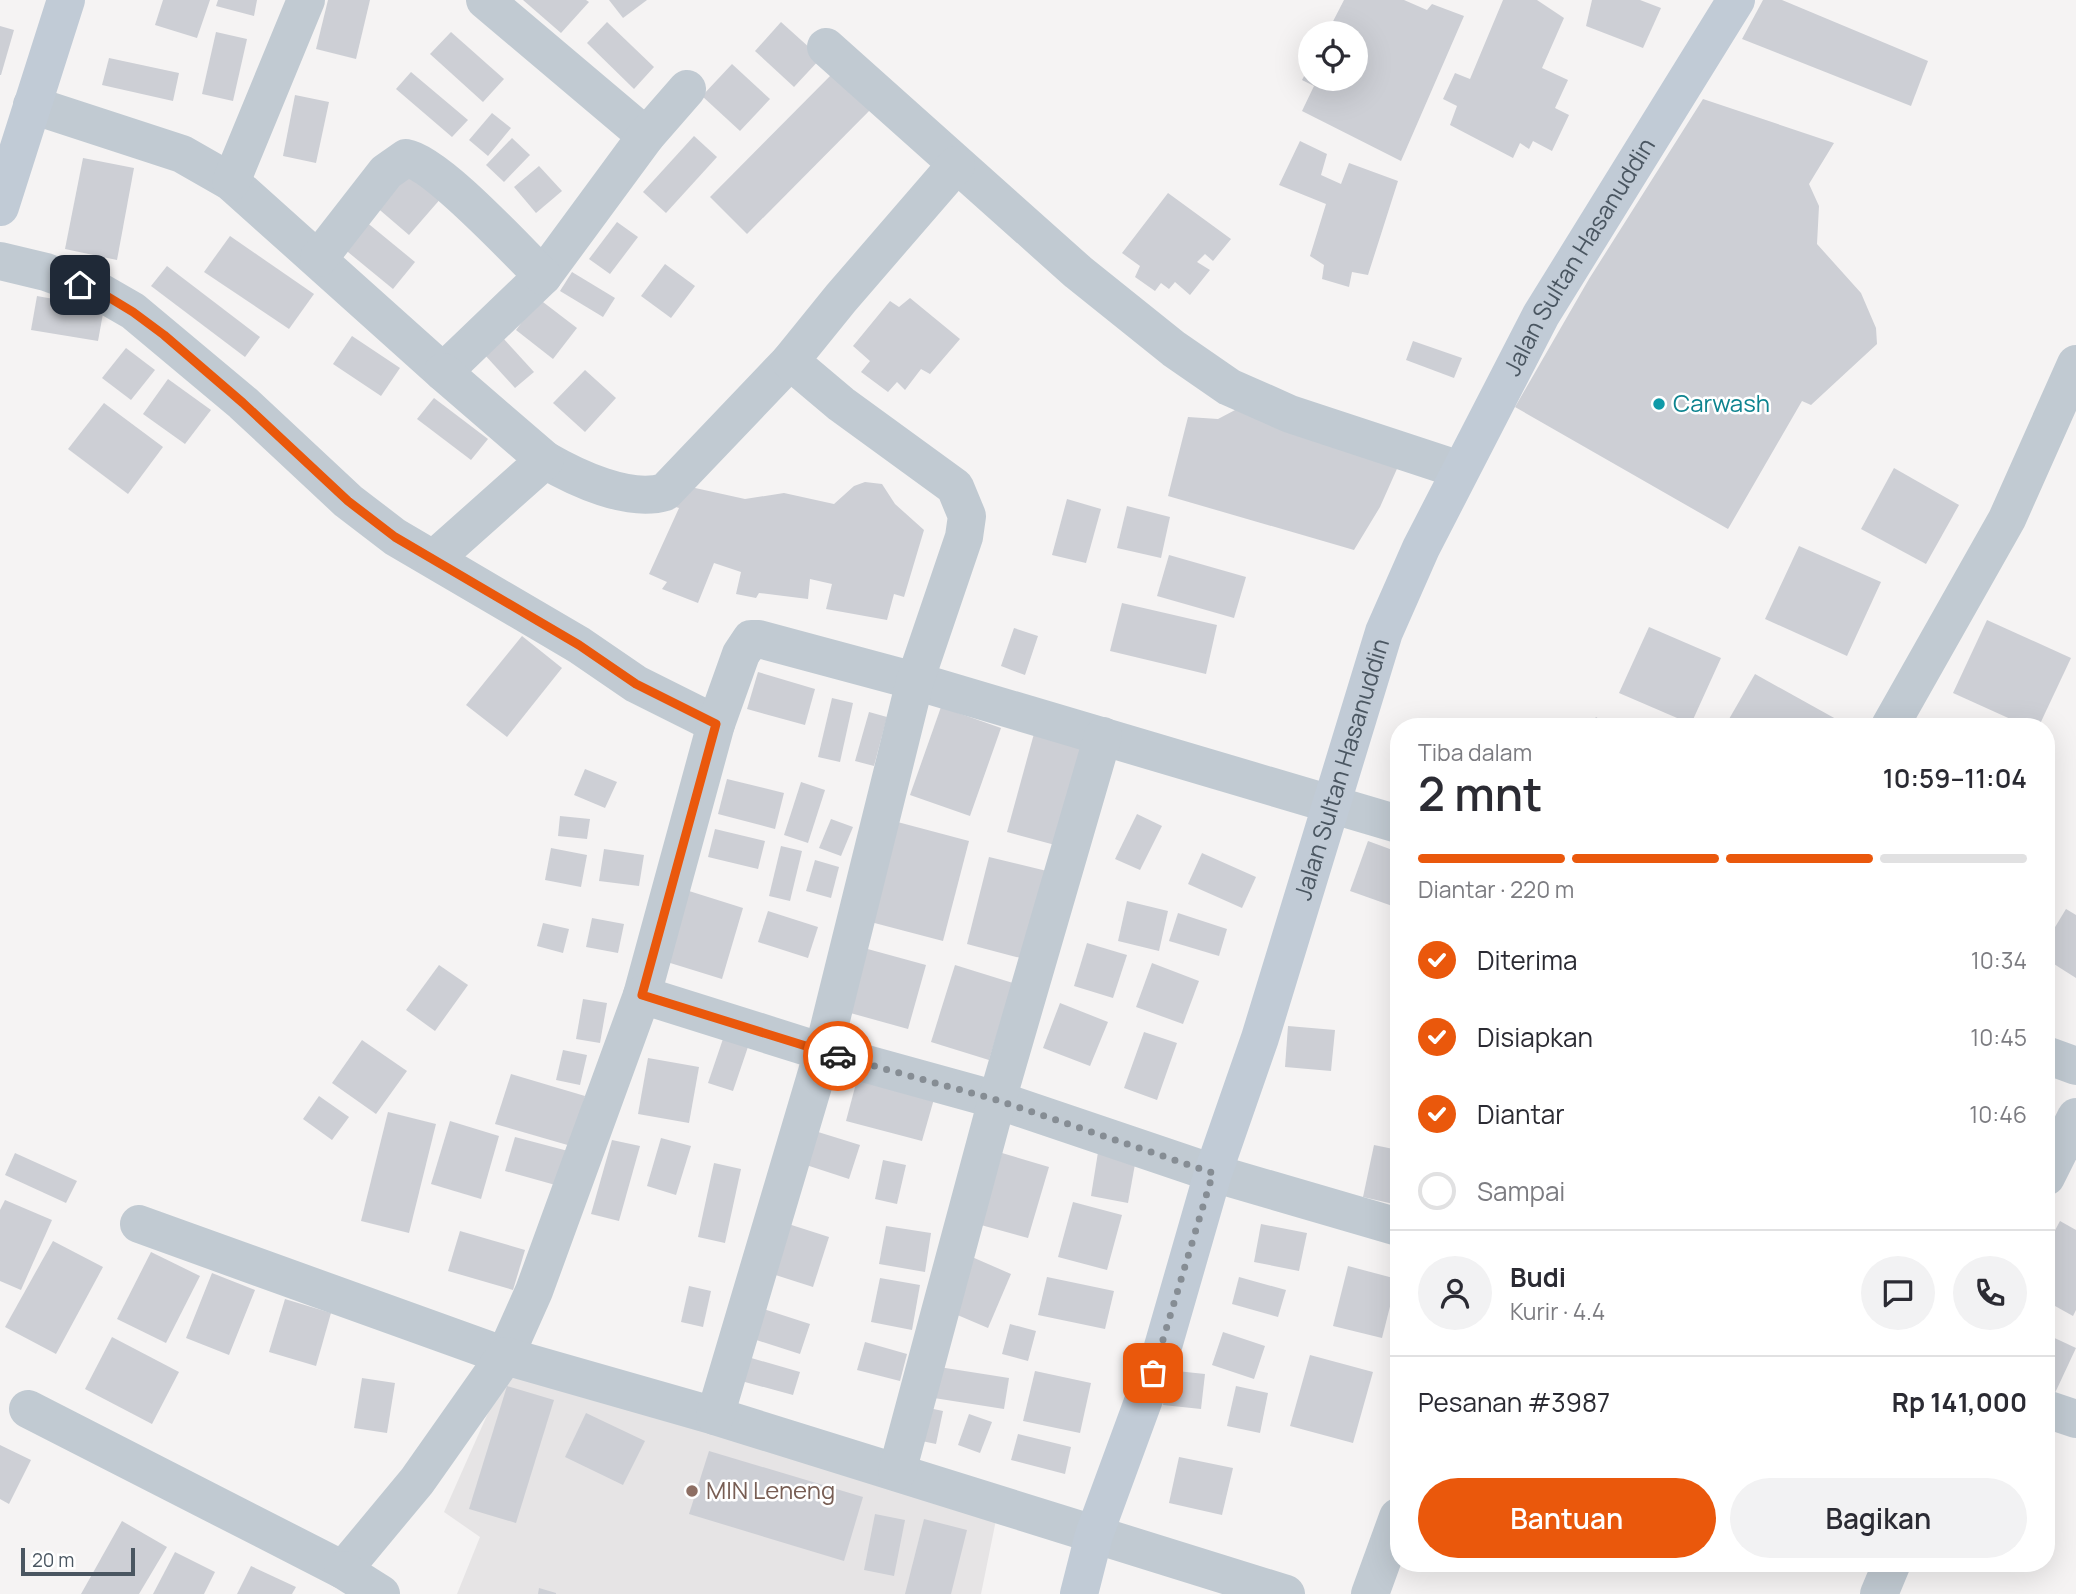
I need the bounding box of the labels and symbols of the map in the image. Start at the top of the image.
street label: Jalan Sultan Hasanuddin [1495,131,1662,381]
pin [50,255,110,315]
place label: Carwash [1673,386,1770,419]
marker: Carwash [1651,396,1667,412]
street label: Jalan Sultan Hasanuddin [1285,634,1396,904]
courier [803,1021,873,1091]
pin [1123,1343,1183,1403]
place label: MIN Leneng [706,1473,835,1506]
marker: MIN Leneng [684,1483,700,1499]
scale bar [21,1545,135,1577]

